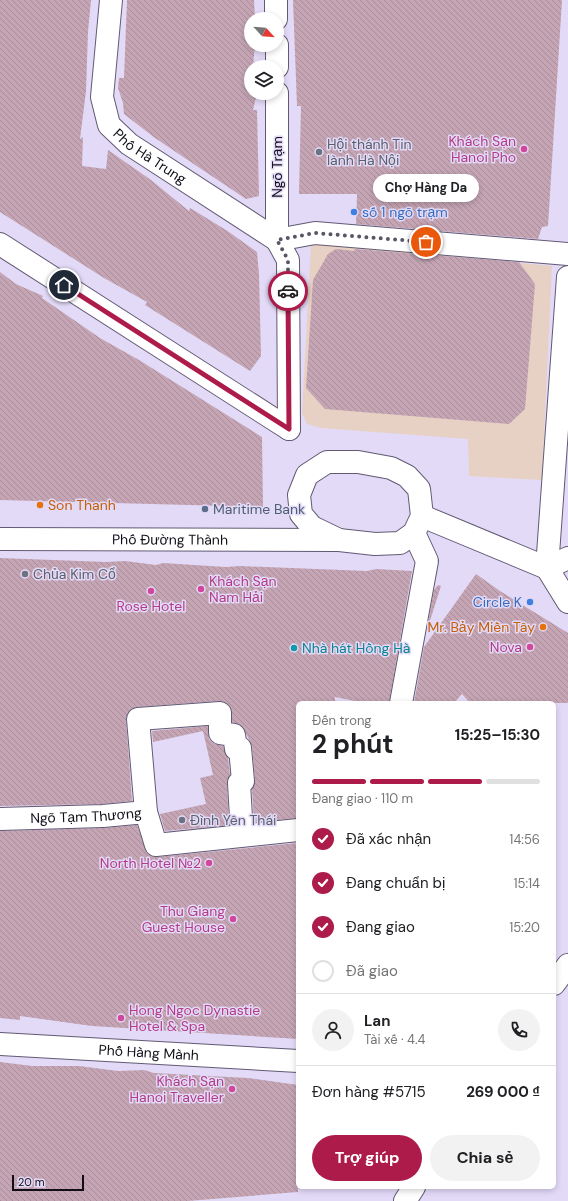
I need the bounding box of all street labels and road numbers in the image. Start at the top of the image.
street label: Phố Hà Trung [109,125,190,188]
street label: Ngõ Trạm [268,136,286,198]
street label: Phố Đường Thành [112,530,228,549]
street label: Ngõ Tạm Thương [30,803,143,827]
street label: Phố Hàng Mành [98,1041,199,1064]

